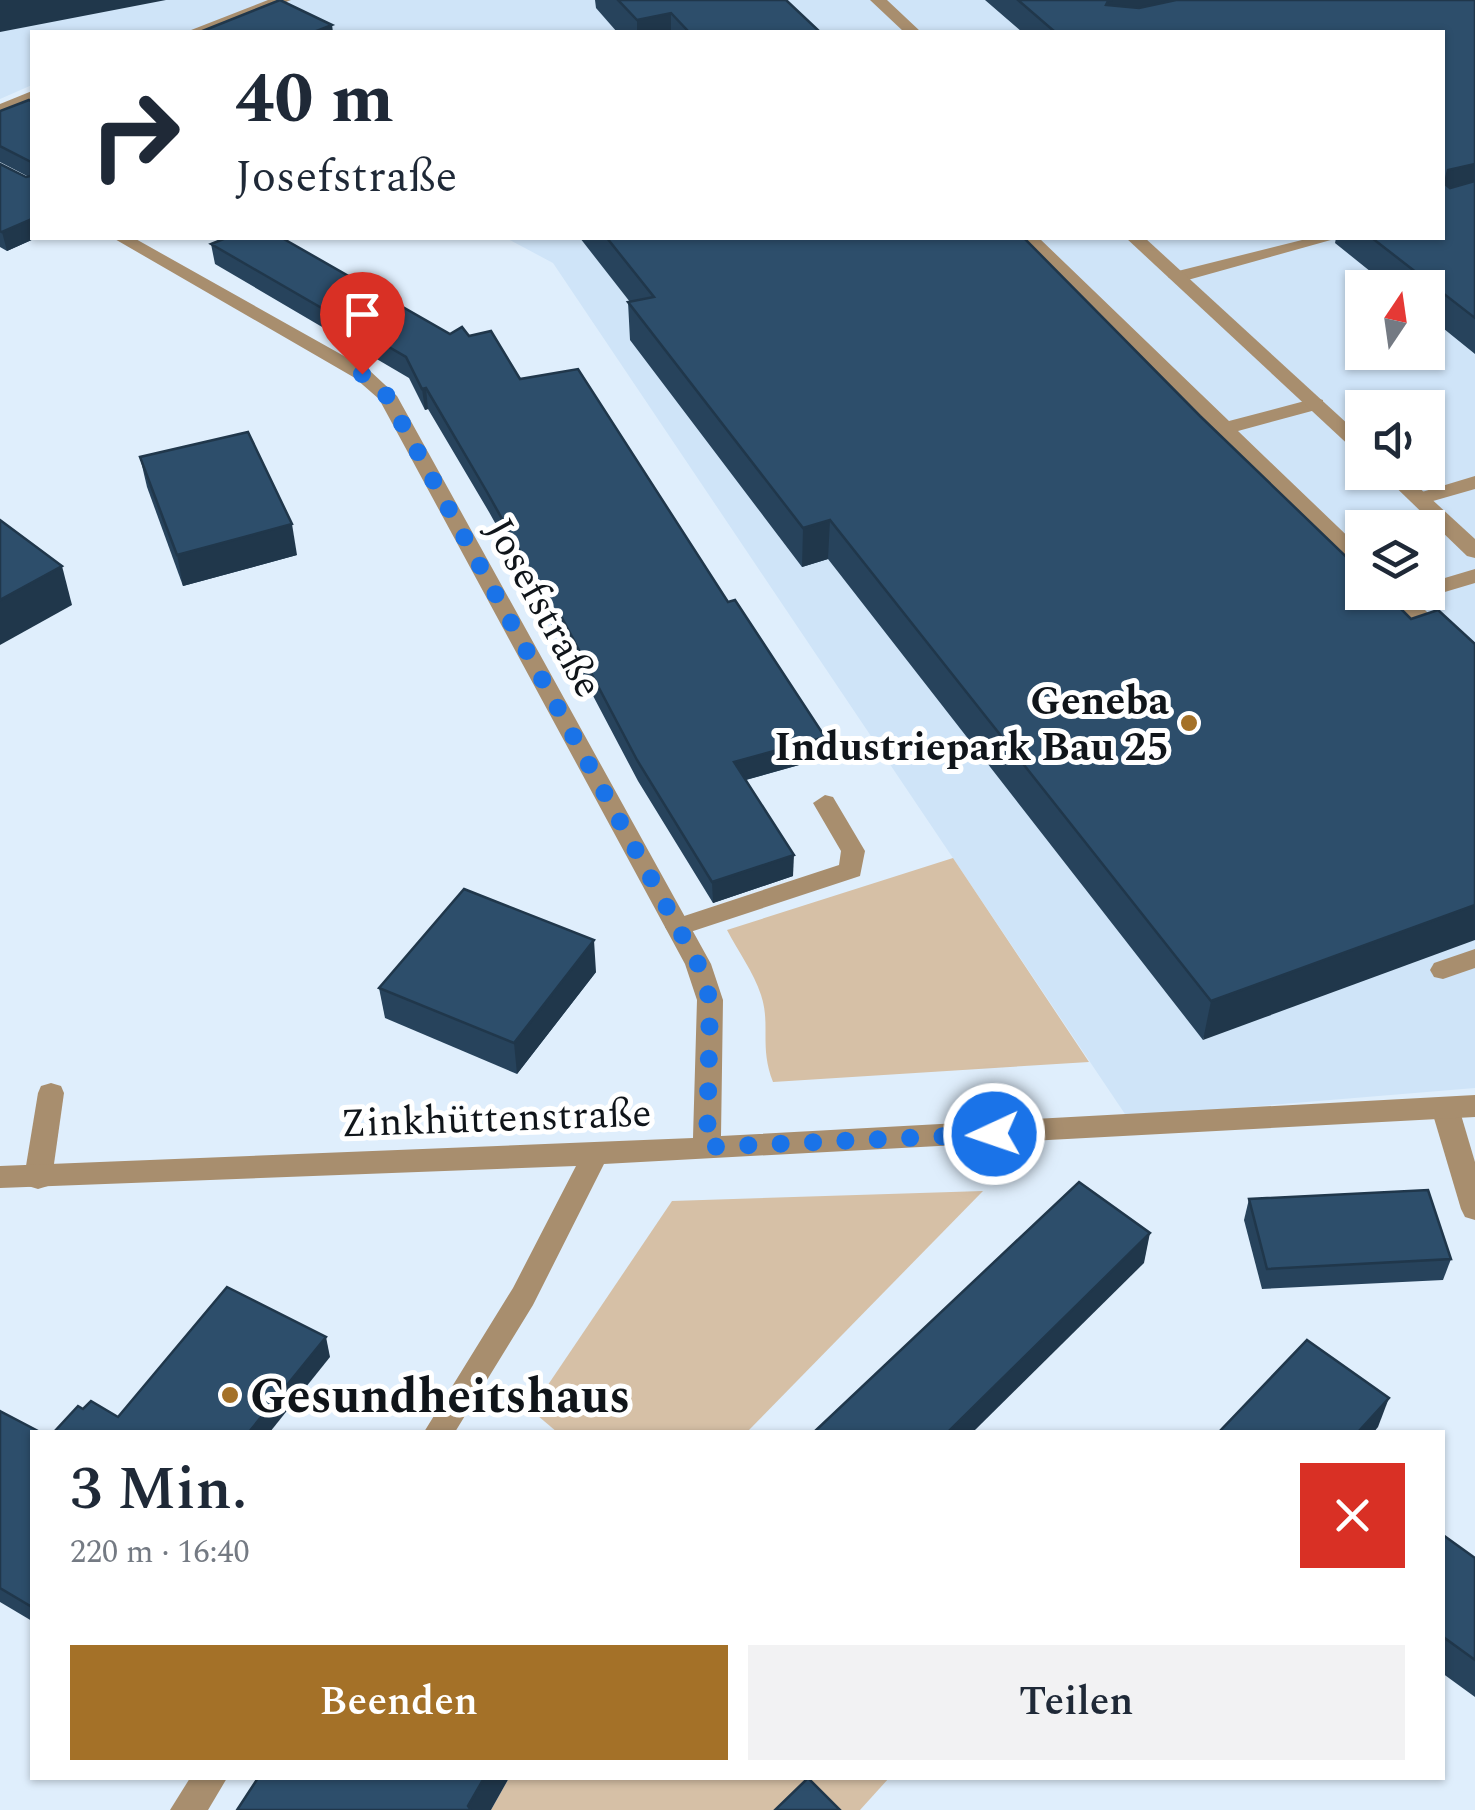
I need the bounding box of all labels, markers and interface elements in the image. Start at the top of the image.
text: 40 m [235,47,394,153]
icon: right [70,70,200,200]
text: Josefstraße [235,143,457,212]
north arrow [1345,270,1445,370]
map controls [1345,270,1445,610]
pin [320,272,405,375]
icon: arrive [335,287,390,342]
button: sound [1345,390,1445,490]
street label: Josefstraße [468,507,617,709]
button: layers [1345,510,1445,610]
place label: Geneba Industriepark Bau 25 [775,672,1169,779]
marker: Geneba Industriepark Bau 25 [1178,712,1200,734]
position arrow [942,1082,1046,1186]
street label: Zinkhüttenstraße [340,1084,653,1155]
place label: Gesundheitshaus [250,1361,630,1434]
marker: Gesundheitshaus [219,1384,241,1406]
text: 3 Min. [70,1444,247,1536]
button: close [1300,1463,1405,1568]
text: 220 m · 16:40 [70,1528,250,1577]
button: Beenden [70,1645,728,1760]
button: Teilen [748,1645,1405,1760]

